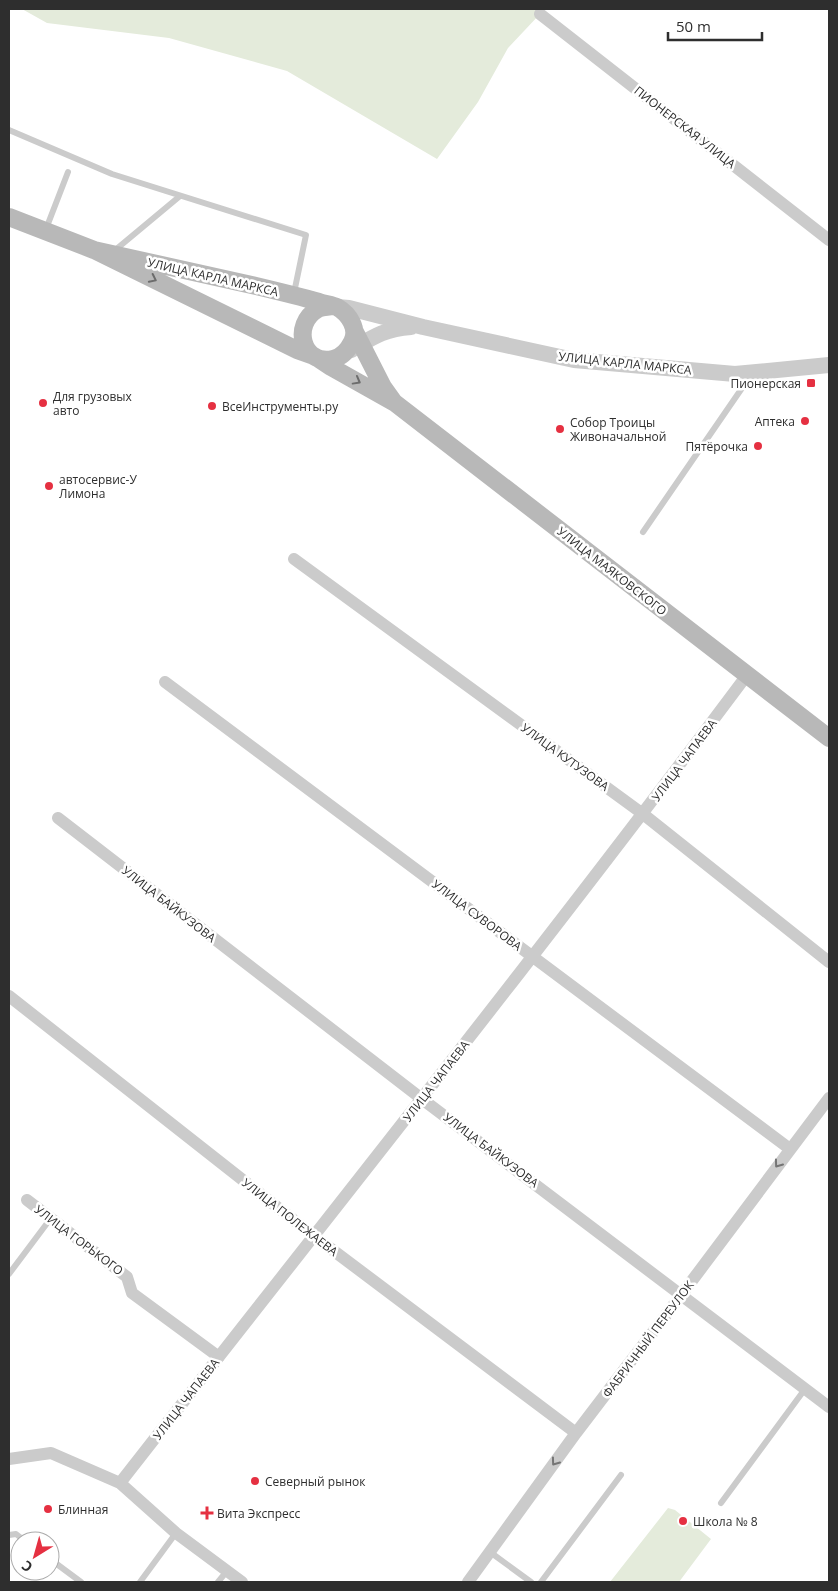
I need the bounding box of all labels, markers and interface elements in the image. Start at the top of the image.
scale bar [668,10,762,42]
text: 50 m [676,16,711,36]
street label: ПИОНЕРСКАЯ УЛИЦА [631,82,740,172]
street label: УЛИЦА КАРЛА МАРКСА [146,254,281,300]
one-way arrow [148,273,157,283]
street label: УЛИЦА КАРЛА МАРКСА [558,348,693,378]
one-way arrow [351,375,360,385]
place label: Пионерская [730,375,801,392]
marker: Пионерская [805,377,817,389]
place label: Для грузовых авто [53,388,132,419]
marker: Для грузовых авто [37,397,49,409]
place label: ВсеИнструменты.ру [222,398,339,415]
marker: ВсеИнструменты.ру [206,400,218,412]
place label: Аптека [755,413,795,430]
place label: Собор Троицы Живоначальной [570,414,666,445]
marker: Аптека [799,415,811,427]
marker: Собор Троицы Живоначальной [554,423,566,435]
place label: Пятёрочка [686,438,748,455]
marker: Пятёрочка [752,440,764,452]
place label: автосервис-У Лимона [59,471,137,502]
marker: автосервис-У Лимона [43,480,55,492]
street label: УЛИЦА МАЯКОВСКОГО [554,523,670,619]
street label: УЛИЦА ЧАПАЕВА [647,715,721,805]
street label: УЛИЦА КУТУЗОВА [518,719,613,795]
street label: УЛИЦА БАЙКУЗОВА [118,862,220,946]
street label: УЛИЦА СУВОРОВА [429,876,526,955]
street label: УЛИЦА ЧАПАЕВА [399,1037,473,1125]
street label: УЛИЦА БАЙКУЗОВА [440,1109,542,1192]
one-way arrow [775,1158,784,1168]
street label: УЛИЦА ПОЛЕЖАЕВА [239,1174,342,1260]
street label: УЛИЦА ГОРЬКОГО [31,1201,127,1279]
street label: ФАБРИЧНЫЙ ПЕРЕУЛОК [598,1277,698,1401]
street label: УЛИЦА ЧАПАЕВА [149,1355,223,1443]
one-way arrow [552,1456,561,1466]
place label: Северный рынок [265,1473,366,1490]
marker: Северный рынок [249,1475,261,1487]
place label: Блинная [58,1501,108,1518]
marker: Блинная [42,1503,54,1515]
place label: Вита Экспресс [217,1505,301,1522]
marker: Вита Экспресс [201,1507,213,1519]
place label: Школа № 8 [693,1513,758,1530]
marker: Школа № 8 [677,1515,689,1527]
north arrow [10,1531,60,1581]
text: С [18,1556,36,1577]

